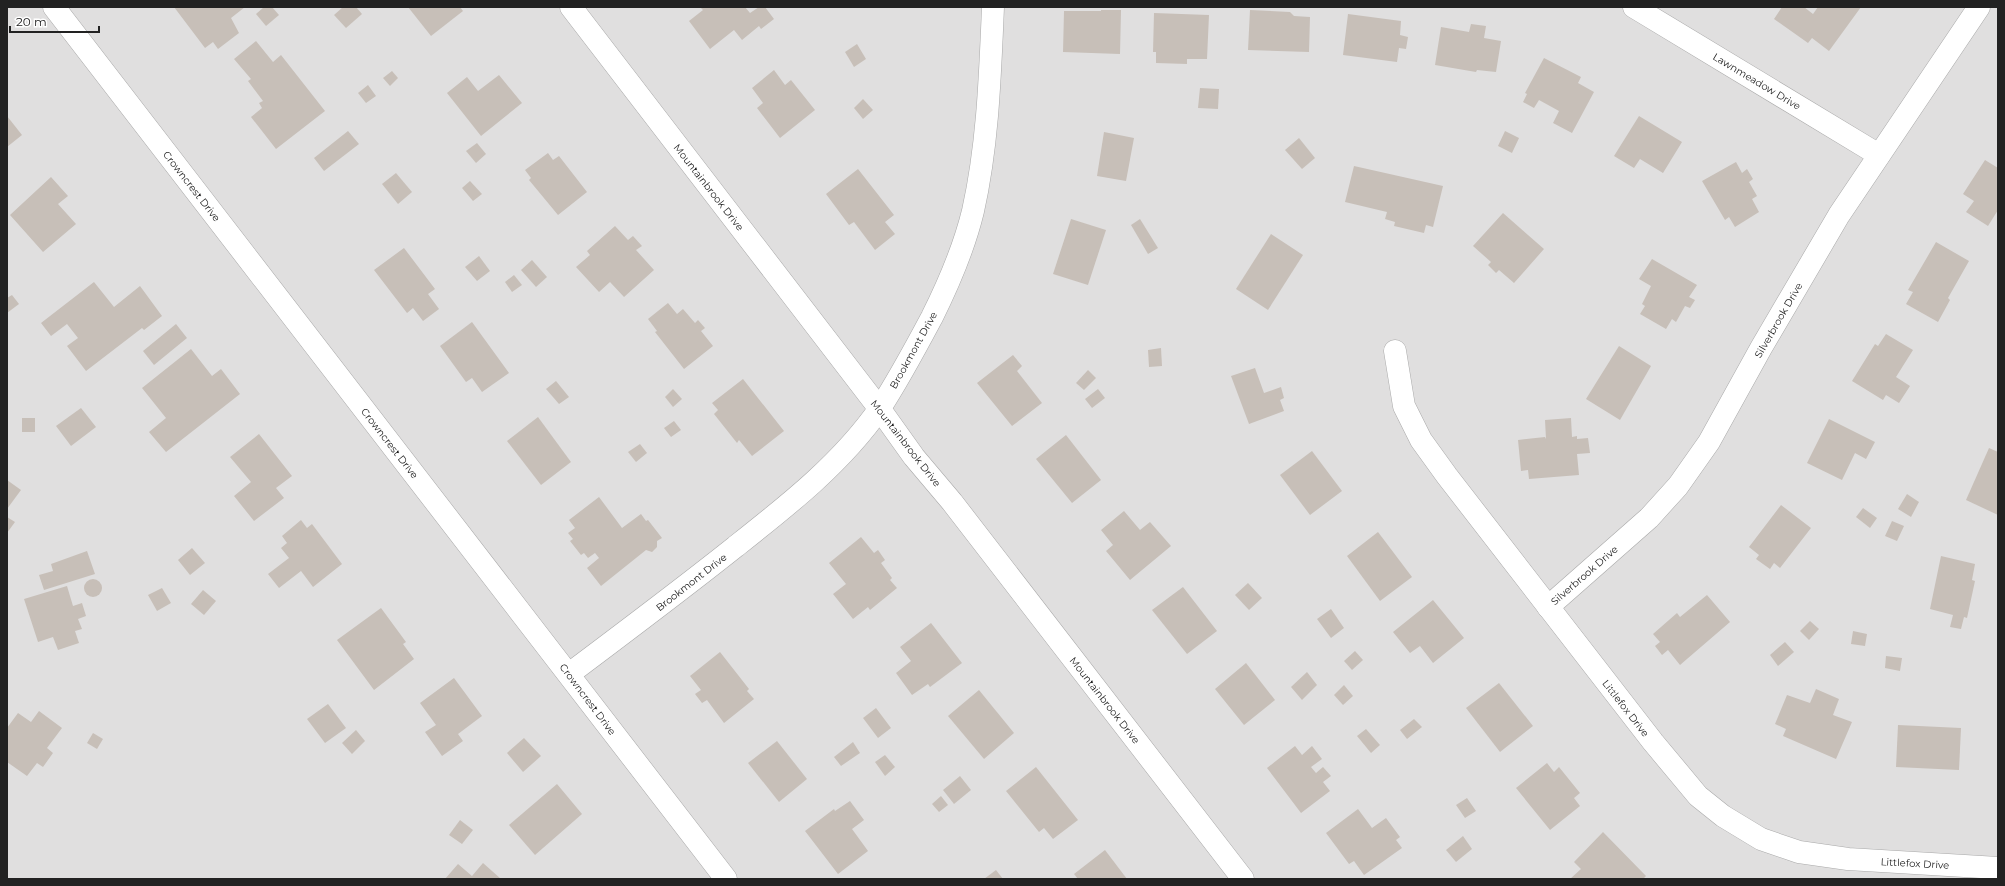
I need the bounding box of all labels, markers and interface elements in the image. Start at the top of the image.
scale bar [10,8,99,34]
text: 20 m [16,14,47,29]
street label: Lawnmeadow Drive [1710,50,1803,113]
street label: Mountainbrook Drive [671,141,747,233]
street label: Crowncrest Drive [160,148,223,224]
street label: Silverbrook Drive [1752,280,1805,360]
street label: Brookmont Drive [887,309,940,391]
street label: Mountainbrook Drive [868,397,944,489]
street label: Crowncrest Drive [358,405,421,481]
street label: Silverbrook Drive [1548,543,1621,608]
street label: Brookmont Drive [653,551,729,614]
street label: Mountainbrook Drive [1067,654,1143,746]
street label: Crowncrest Drive [557,661,619,738]
street label: Littlefox Drive [1599,677,1652,739]
street label: Littlefox Drive [1880,855,1950,872]

